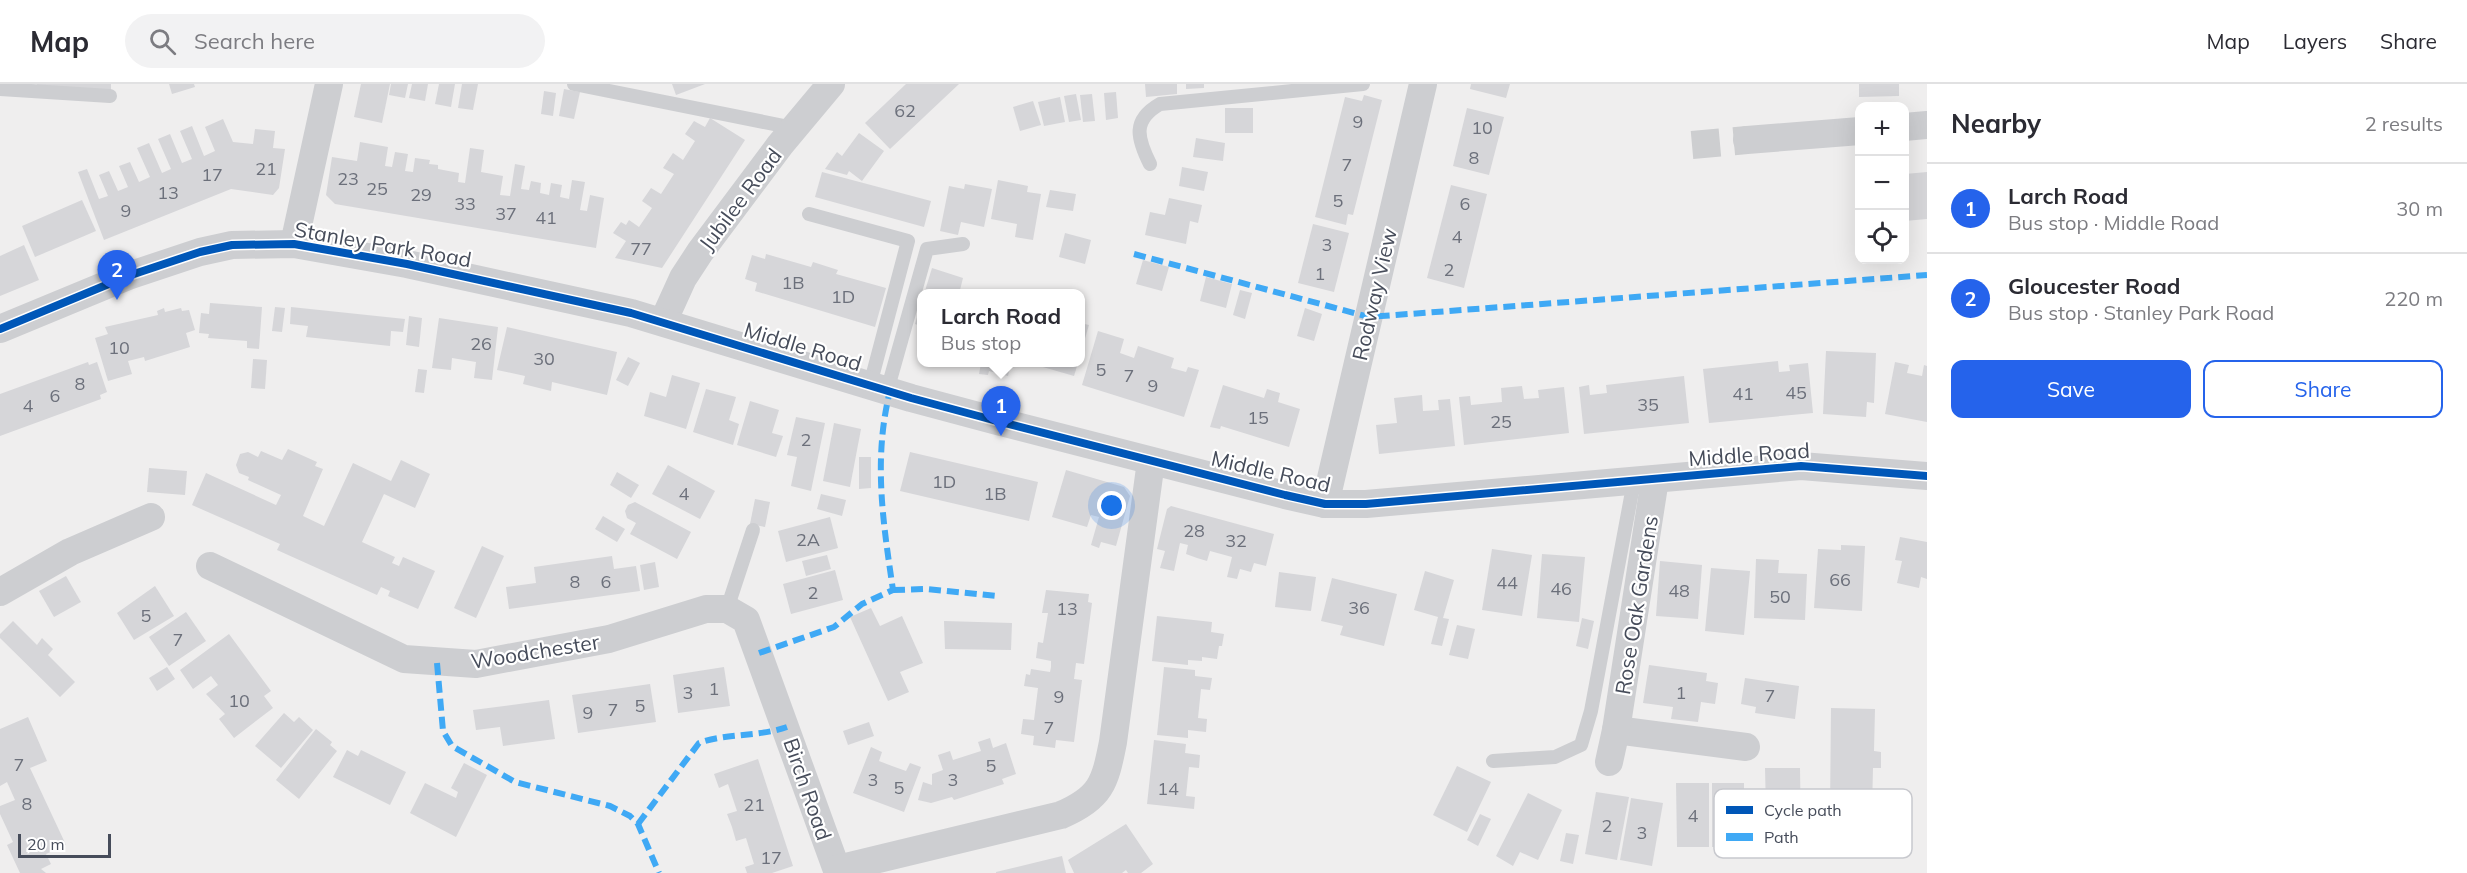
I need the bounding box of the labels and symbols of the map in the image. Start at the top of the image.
house number: 62 [894,99,916,122]
house number: 9 [1353,110,1363,133]
house number: 10 [1471,116,1493,139]
street label: Jubilee Road [693,143,787,255]
house number: 8 [1469,146,1479,169]
house number: 7 [1342,153,1352,176]
house number: 21 [255,157,277,180]
house number: 17 [201,163,223,186]
house number: 23 [337,167,359,190]
house number: 25 [366,177,388,200]
house number: 13 [157,181,179,204]
house number: 29 [410,183,432,206]
house number: 5 [1333,189,1344,212]
house number: 33 [454,192,476,215]
house number: 6 [1460,192,1470,215]
house number: 9 [121,199,131,222]
house number: 37 [495,202,517,225]
house number: 41 [535,206,557,229]
street label: Stanley Park Road [292,216,474,272]
street label: Rodway View [1346,225,1402,363]
house number: 4 [1452,225,1463,248]
house number: 3 [1322,233,1332,256]
house number: 77 [630,237,652,260]
pin: 2 [98,250,136,300]
house number: 2 [1444,258,1454,281]
house number: 1 [1315,262,1325,285]
house number: 1B [781,271,805,294]
house number: 1D [831,285,855,308]
street label: Middle Road [741,316,865,376]
house number: 26 [470,332,492,355]
house number: 10 [108,336,130,359]
house number: 30 [533,347,555,370]
house number: 5 [1096,358,1107,381]
house number: 7 [1124,364,1134,387]
house number: 8 [75,372,85,395]
house number: 9 [1148,374,1158,397]
house number: 45 [1785,381,1807,404]
house number: 41 [1732,382,1754,405]
house number: 6 [50,384,60,407]
pin: 1 [982,386,1020,436]
house number: 35 [1637,393,1659,416]
house number: 4 [23,394,34,417]
house number: 15 [1247,406,1269,429]
house number: 25 [1490,410,1512,433]
house number: 2 [801,428,811,451]
street label: Middle Road [1687,437,1811,471]
street label: Middle Road [1209,445,1333,497]
house number: 1D [932,470,956,493]
house number: 4 [679,482,690,505]
house number: 1B [983,482,1007,505]
your location [1097,491,1126,520]
street label: Rose Oak Gardens [1609,514,1663,696]
house number: 28 [1183,519,1205,542]
house number: 2A [796,528,820,551]
house number: 32 [1225,529,1247,552]
house number: 66 [1829,568,1851,591]
house number: 8 [570,570,580,593]
house number: 6 [601,570,611,593]
house number: 44 [1496,571,1518,594]
house number: 46 [1550,577,1572,600]
house number: 48 [1668,579,1690,602]
house number: 2 [808,581,818,604]
house number: 50 [1769,585,1791,608]
house number: 36 [1348,596,1370,619]
house number: 13 [1056,597,1078,620]
house number: 5 [141,604,152,627]
house number: 7 [173,628,183,651]
street label: Woodchester [469,628,601,674]
house number: 1 [709,677,719,700]
house number: 3 [683,681,693,704]
house number: 1 [1676,681,1686,704]
house number: 7 [1765,684,1775,707]
house number: 9 [1054,685,1064,708]
house number: 10 [228,689,250,712]
house number: 5 [635,694,646,717]
house number: 7 [608,698,618,721]
house number: 9 [583,701,593,724]
house number: 7 [1044,716,1054,739]
street label: Birch Road [778,734,838,844]
house number: 7 [14,753,24,776]
house number: 5 [986,754,997,777]
house number: 3 [868,768,878,791]
house number: 3 [948,768,958,791]
house number: 5 [894,776,905,799]
house number: 14 [1157,777,1179,800]
legend [1714,789,1912,858]
house number: 8 [22,792,32,815]
house number: 21 [743,793,765,816]
text: Cycle path [1764,800,1842,820]
house number: 4 [1688,804,1699,827]
house number: 2 [1602,814,1612,837]
house number: 3 [1637,821,1647,844]
text: Path [1764,827,1799,847]
scale bar [18,831,111,858]
house number: 17 [760,846,782,869]

